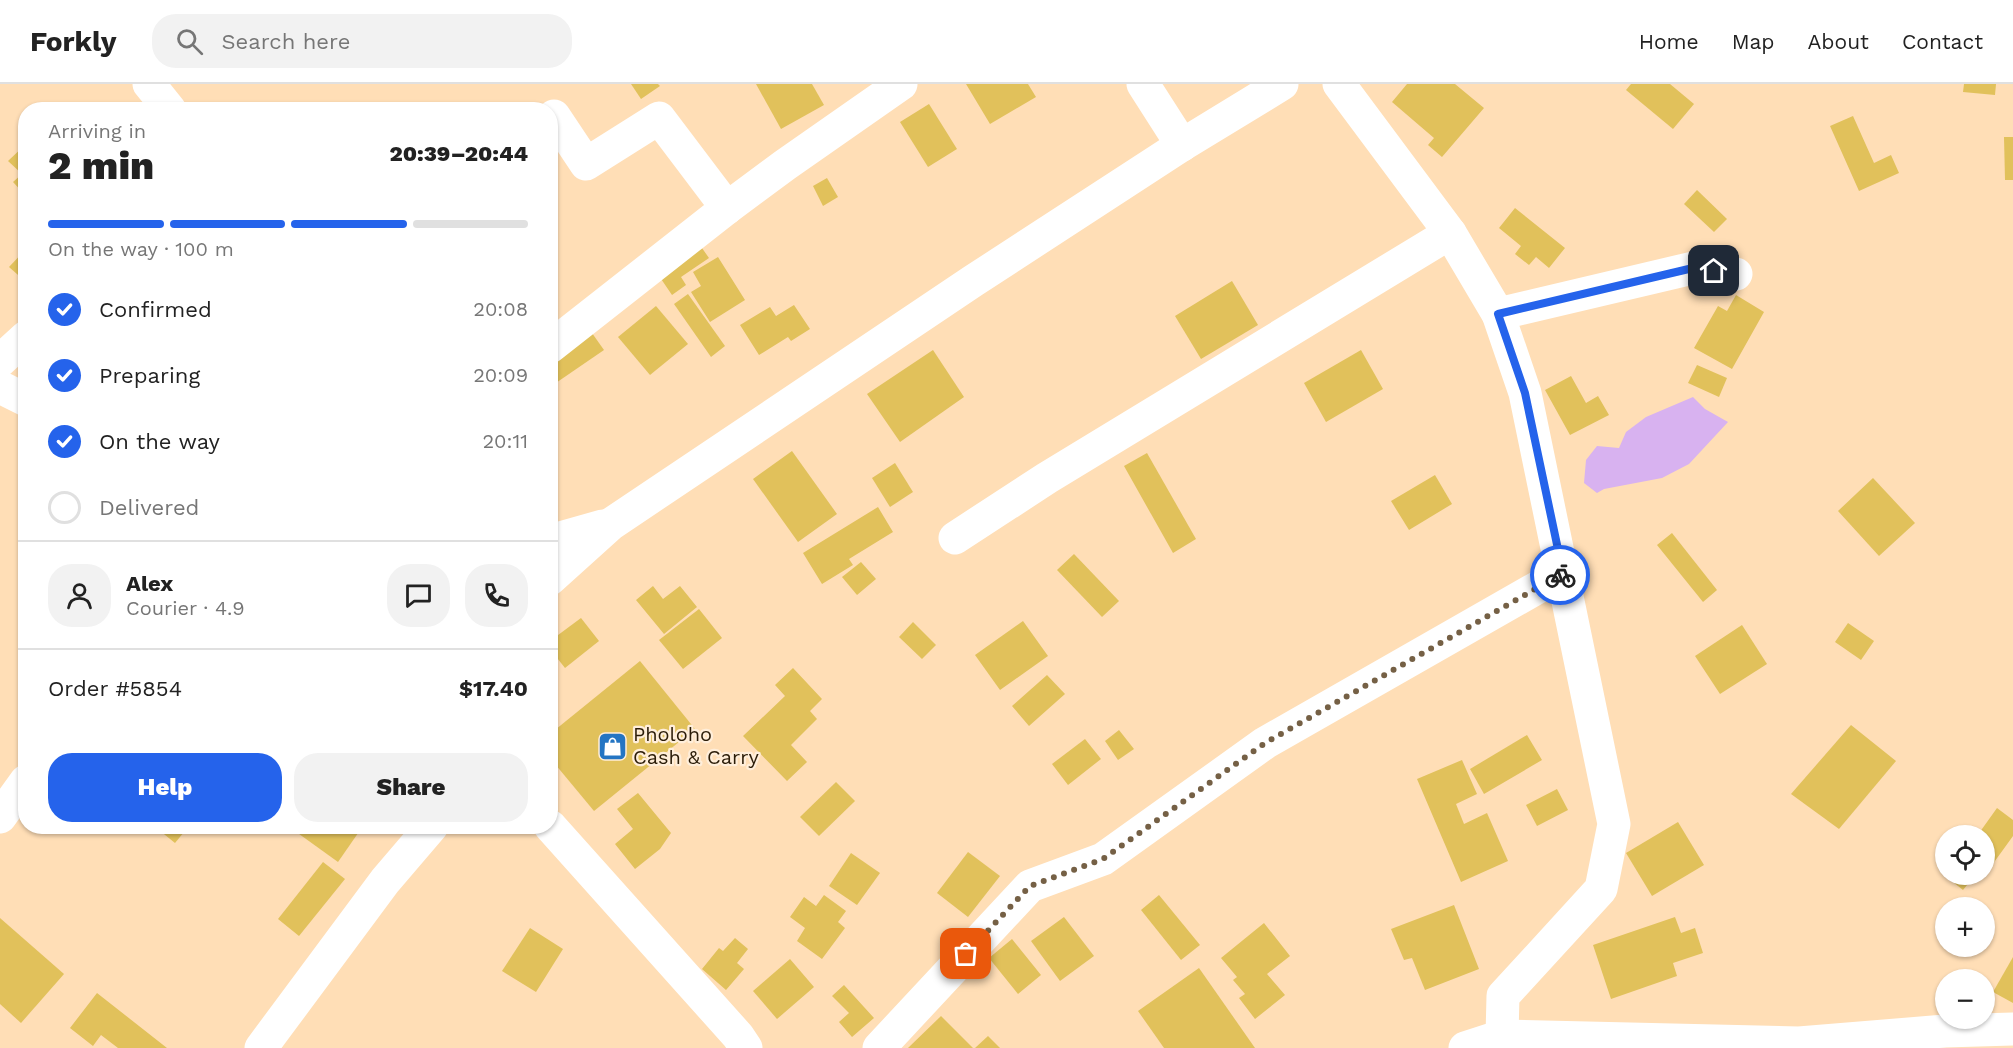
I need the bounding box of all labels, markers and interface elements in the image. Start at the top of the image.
search box [152,14,572,68]
text: Forkly [30,25,116,58]
icon: search [173,25,206,58]
text: Search here [221,29,350,54]
text: Home [1639,29,1699,54]
text: Map [1732,29,1775,54]
text: About [1808,29,1869,54]
text: Contact [1902,29,1983,54]
text: Arriving in [48,119,146,143]
text: 20:39–20:44 [389,141,528,166]
text: 2 min [48,143,154,188]
text: On the way · 100 m [48,237,234,261]
pin [1688,245,1739,296]
icon: home [1697,254,1730,287]
icon: check [48,293,81,326]
text: Confirmed [99,297,212,322]
text: 20:08 [473,297,528,321]
icon: check [48,359,81,392]
text: Preparing [99,363,200,388]
text: 20:09 [473,363,528,387]
icon: check [48,425,81,458]
text: On the way [99,429,220,454]
text: 20:11 [482,429,528,453]
text: Delivered [99,495,199,520]
courier [1530,545,1590,605]
icon: bike [1544,559,1577,592]
button: person [48,564,111,627]
button: chat [387,564,450,627]
button: phone [465,564,528,627]
text: Alex [126,571,173,596]
text: Courier · 4.9 [126,596,245,620]
text: Order #5854 [48,676,182,701]
text: $17.40 [459,676,528,701]
place label: Pholoho Cash & Carry [633,722,759,769]
shop icon: Pholoho Cash & Carry [596,730,628,762]
button: Help [48,753,282,822]
button: Share [294,753,528,822]
map controls [1935,825,1995,1029]
button: locate [1935,825,1995,885]
button: + [1935,897,1995,957]
pin [940,928,991,979]
icon: bag [949,937,982,970]
button: − [1935,969,1995,1029]

